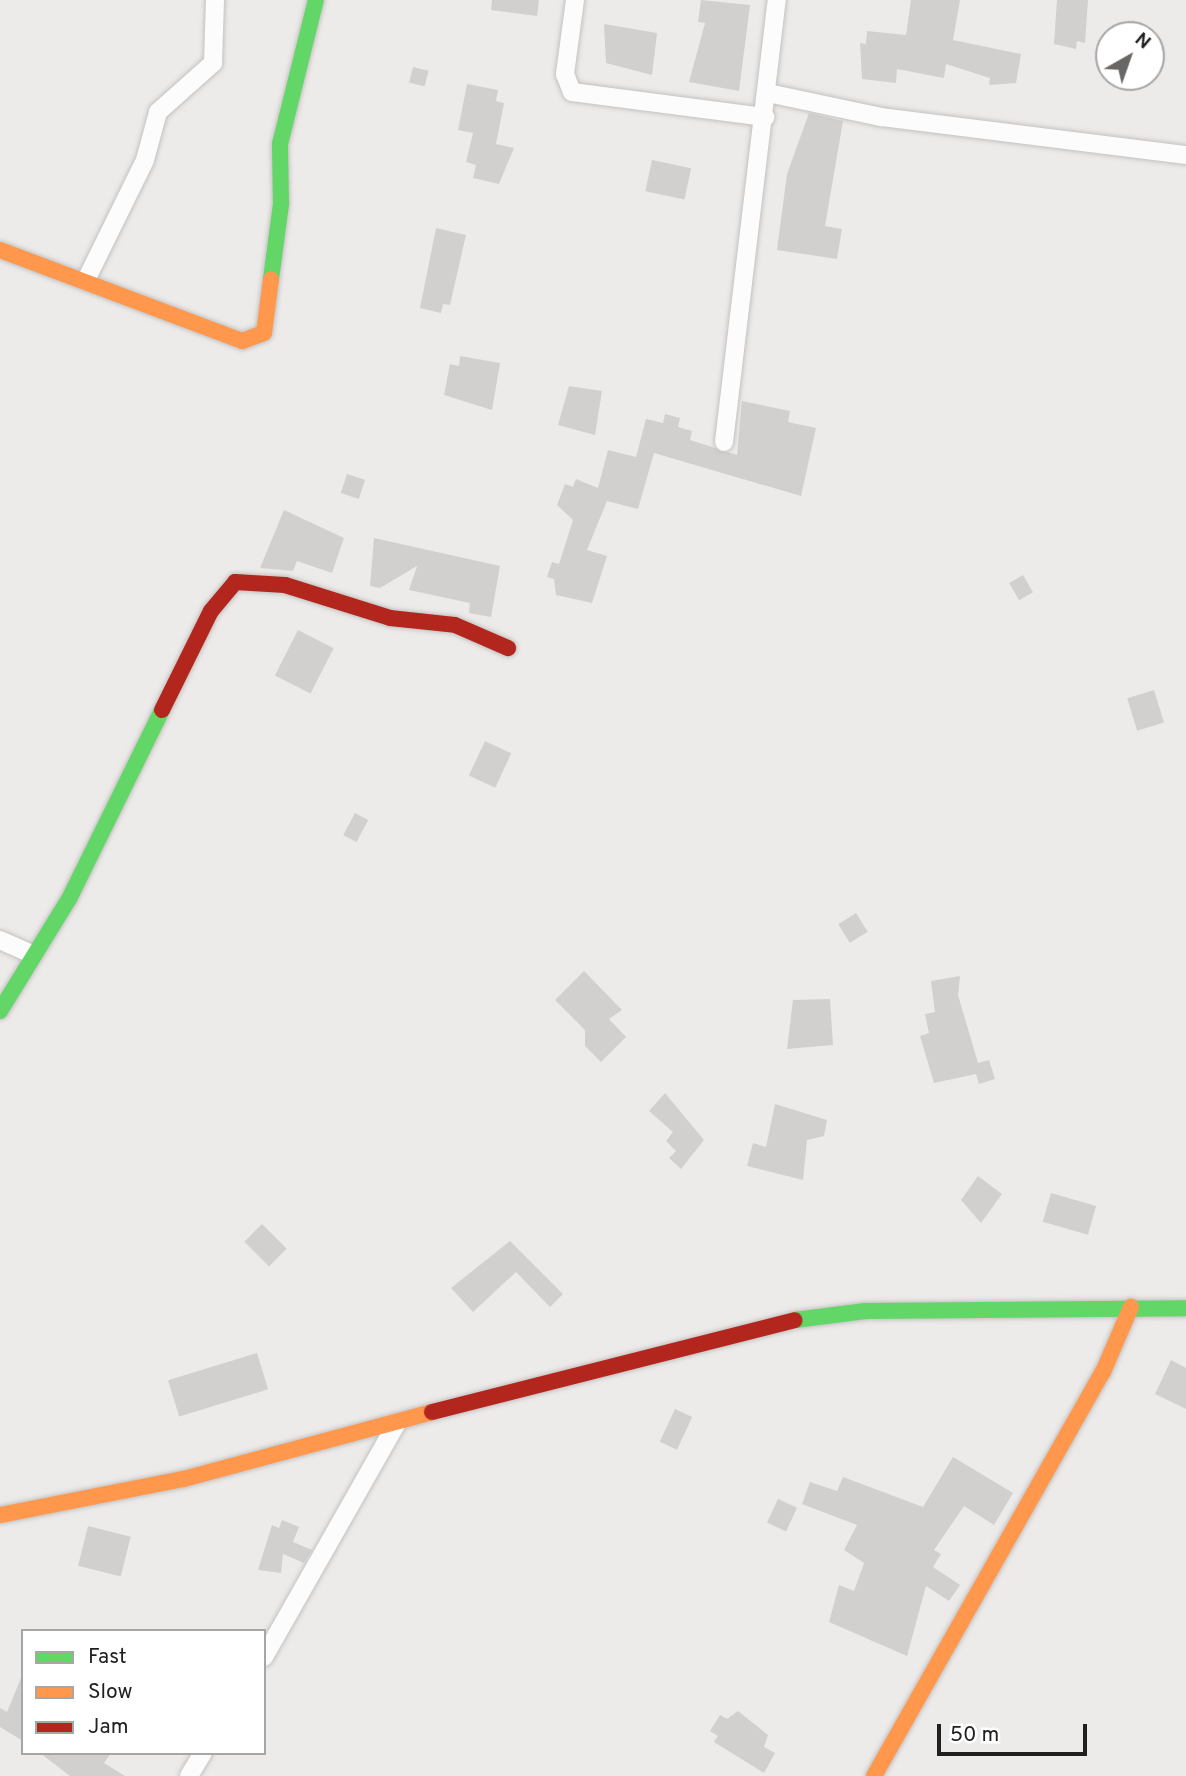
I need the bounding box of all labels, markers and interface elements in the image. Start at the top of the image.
north arrow [1095,21,1165,91]
text: N [1129,28,1155,55]
legend [21,1629,266,1755]
text: Fast [88,1644,127,1671]
text: Slow [88,1679,133,1706]
scale bar [941,1710,1092,1754]
text: Jam [88,1714,129,1741]
text: 50 m [950,1722,999,1749]

